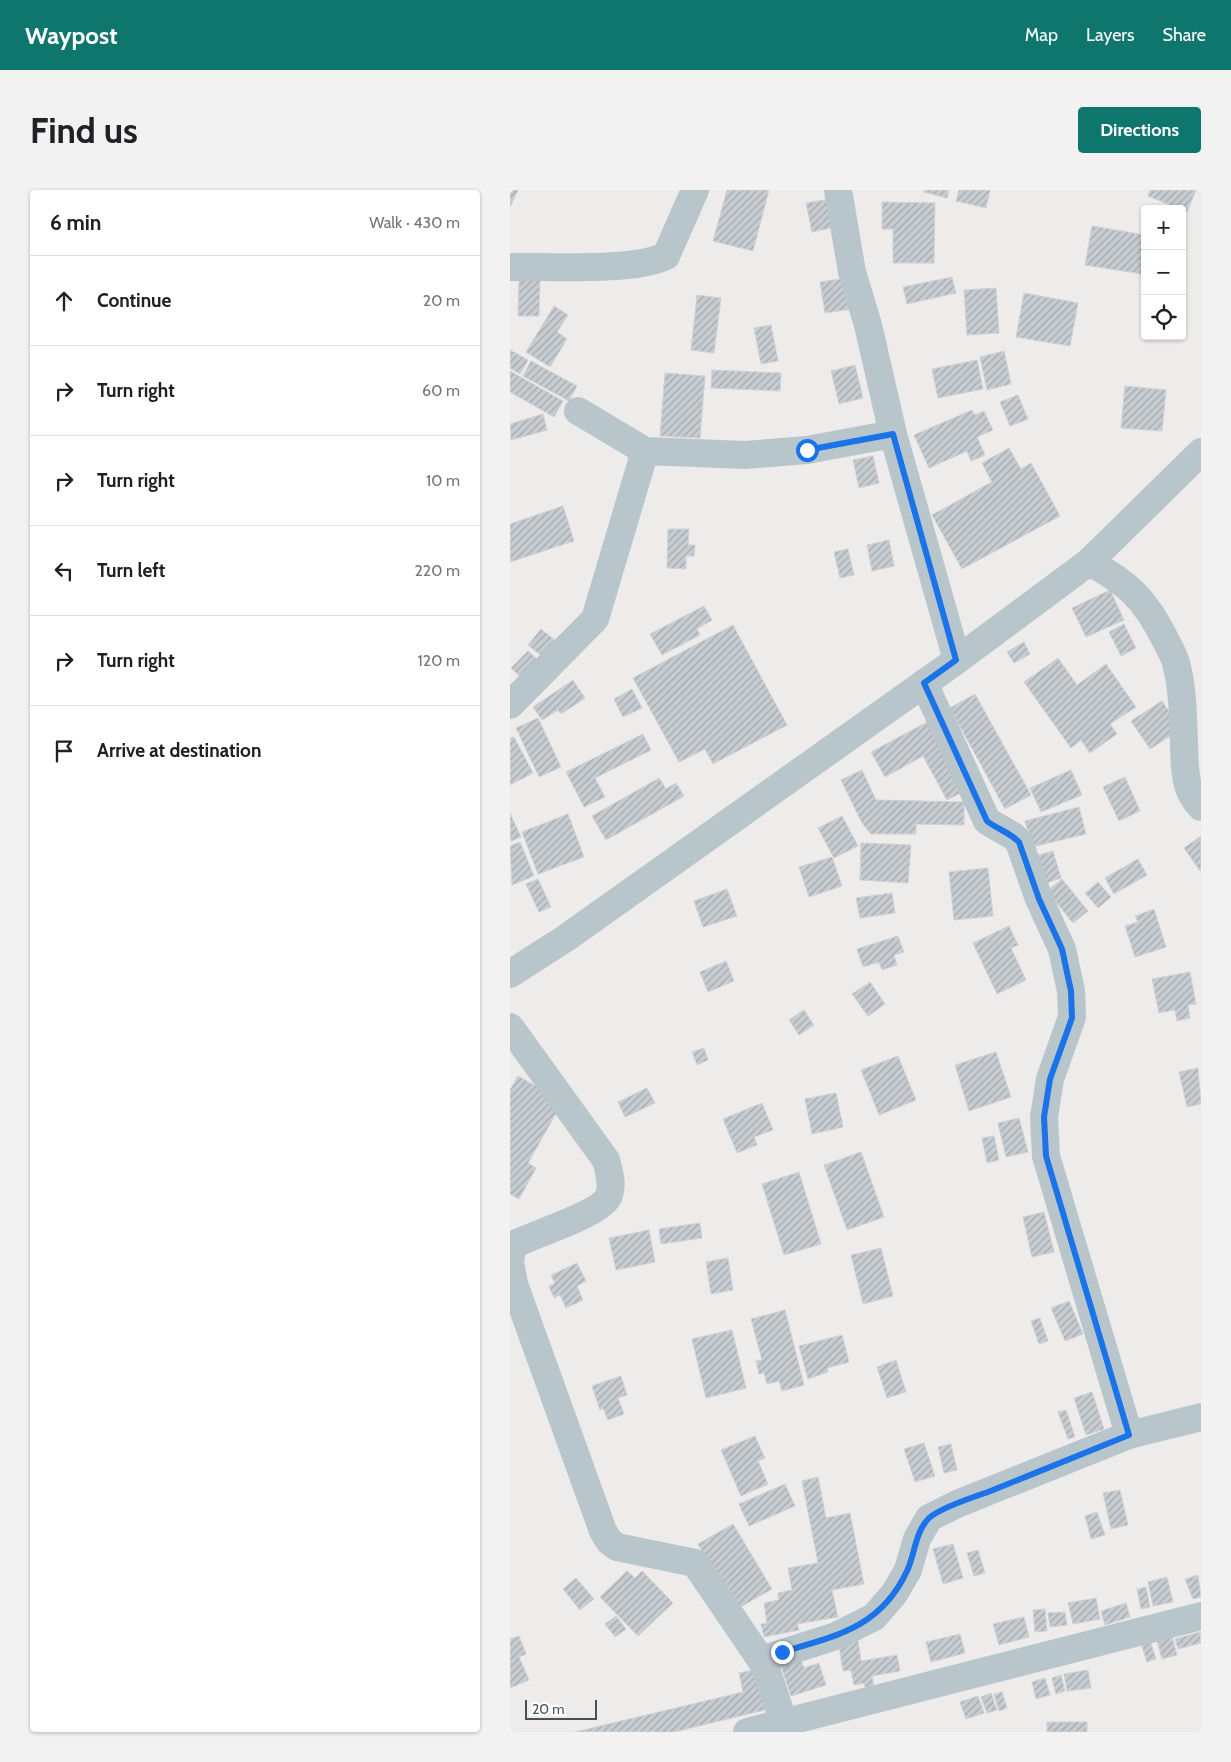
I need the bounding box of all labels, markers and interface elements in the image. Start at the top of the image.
text: Waypost [25,21,117,50]
text: Map [1025,24,1058,46]
text: Layers [1086,24,1135,46]
text: Share [1163,24,1206,46]
button: Directions [1078,107,1201,153]
text: Find us [30,109,138,152]
map controls [1141,205,1186,340]
button: + [1141,205,1186,250]
text: 6 min [50,210,101,235]
text: Walk · 430 m [369,213,460,232]
button: − [1141,250,1186,295]
icon: ahead [50,287,78,315]
text: Continue [97,289,171,312]
text: 20 m [423,291,460,310]
button: locate [1141,295,1186,340]
icon: right [50,377,78,405]
text: Turn right [97,379,175,402]
text: 60 m [422,381,460,400]
route start [796,439,819,462]
icon: right [50,467,78,495]
text: Turn right [97,469,175,492]
text: 10 m [426,471,460,490]
icon: left [50,557,78,585]
text: Turn left [97,559,165,582]
text: 220 m [414,561,460,580]
icon: right [50,647,78,675]
text: Turn right [97,649,175,672]
text: 120 m [418,651,460,670]
icon: arrive [50,737,78,765]
text: Arrive at destination [97,739,261,762]
route end [771,1641,794,1664]
scale bar [525,1697,598,1720]
text: 20 m [532,1700,565,1718]

